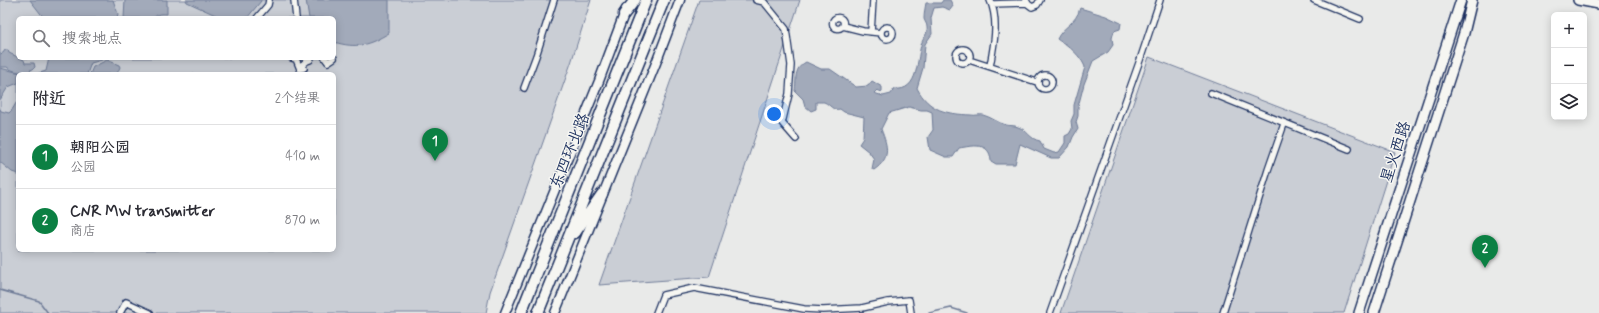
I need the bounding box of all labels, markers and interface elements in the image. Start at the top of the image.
map controls [1551,12,1587,120]
button: + [1551,12,1587,48]
search box [16,16,336,60]
icon: search [30,27,52,49]
text: 搜索地点 [62,29,122,49]
button: − [1551,48,1587,84]
button: layers [1551,84,1587,120]
text: 附近 [32,88,66,110]
text: 2个结果 [275,90,320,107]
your location [764,104,784,124]
street label: 东四环北路 [545,110,595,192]
street label: 星火西路 [1376,118,1416,186]
pin: 1 [422,128,448,161]
text: 朝阳公园 [70,138,130,158]
text: 1 [42,148,48,165]
text: 410 m [285,148,320,165]
text: 公园 [70,159,96,176]
text: CNR MW transmitter [70,202,215,222]
text: 2 [42,212,48,229]
text: 870 m [284,212,320,229]
text: 商店 [70,223,96,240]
pin: 2 [1472,235,1498,268]

